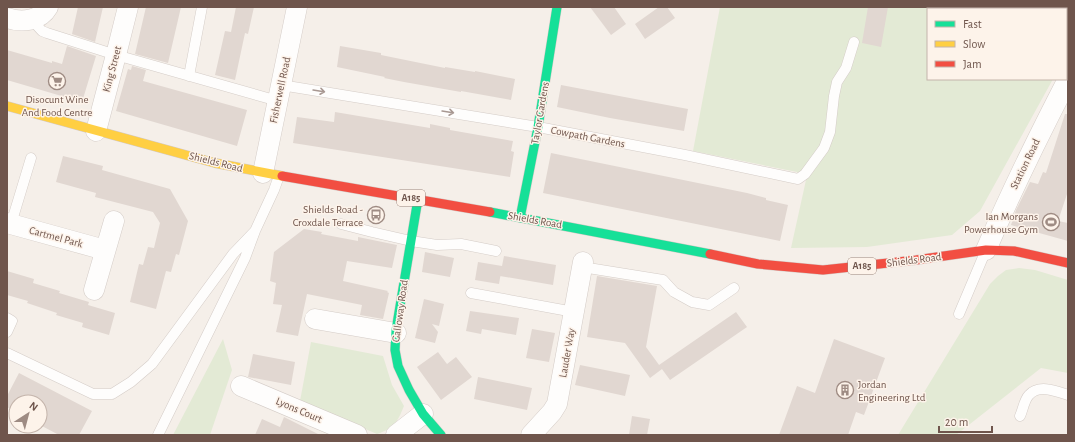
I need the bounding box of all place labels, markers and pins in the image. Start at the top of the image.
supermarket icon: Disocunt Wine And Food Centre [47,71,67,91]
place label: Disocunt Wine And Food Centre [22,94,92,118]
place label: Shields Road - Croxdale Terrace [293,204,364,228]
bus stop icon: Shields Road - Croxdale Terrace [366,205,386,225]
place label: Ian Morgans Powerhouse Gym [964,211,1038,235]
sports icon: Ian Morgans Powerhouse Gym [1041,212,1061,232]
place label: Jordan Engineering Ltd [858,379,926,403]
building icon: Jordan Engineering Ltd [835,380,855,400]

